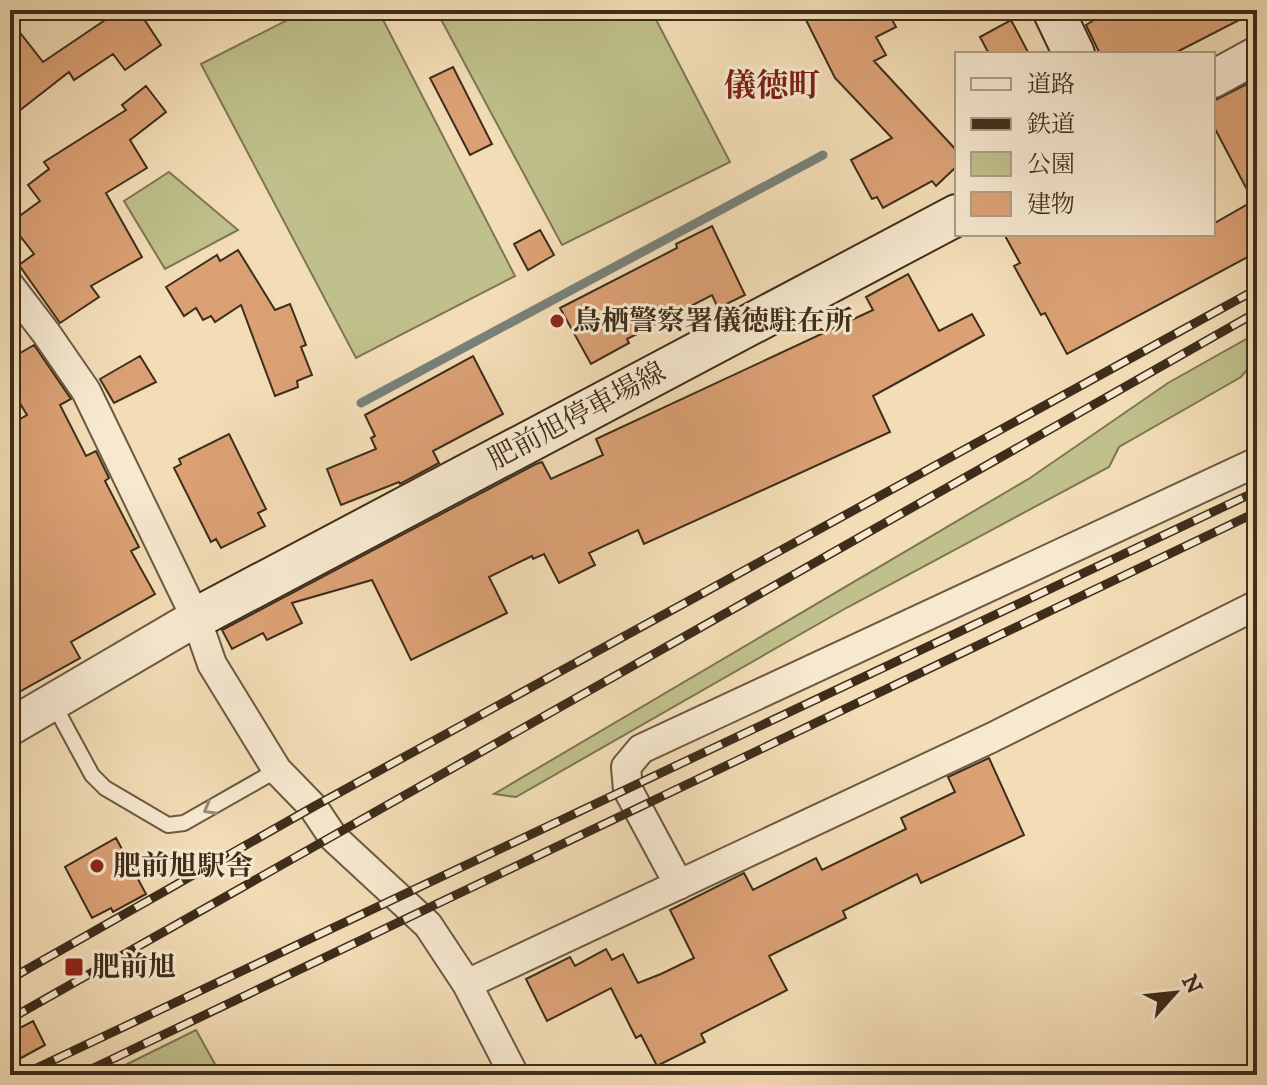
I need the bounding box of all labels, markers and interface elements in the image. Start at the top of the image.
legend [955,52,1215,236]
district label: 儀徳町 [724,67,820,107]
text: 道路 [1027,70,1075,100]
text: 鉄道 [1027,110,1075,140]
text: 公園 [1027,150,1075,180]
text: 建物 [1027,190,1075,220]
place label: 鳥栖警察署儀徳駐在所 [573,304,853,339]
marker: 鳥栖警察署儀徳駐在所 [548,312,566,330]
street label: 肥前旭停車場線 [482,355,672,477]
one-way arrow [203,799,218,815]
place label: 肥前旭駅舎 [113,849,253,884]
marker: 肥前旭駅舎 [88,857,106,875]
place label: 肥前旭 [92,950,176,985]
north arrow [1135,953,1215,1033]
marker: 肥前旭 [63,956,85,978]
text: N [1175,970,1208,999]

